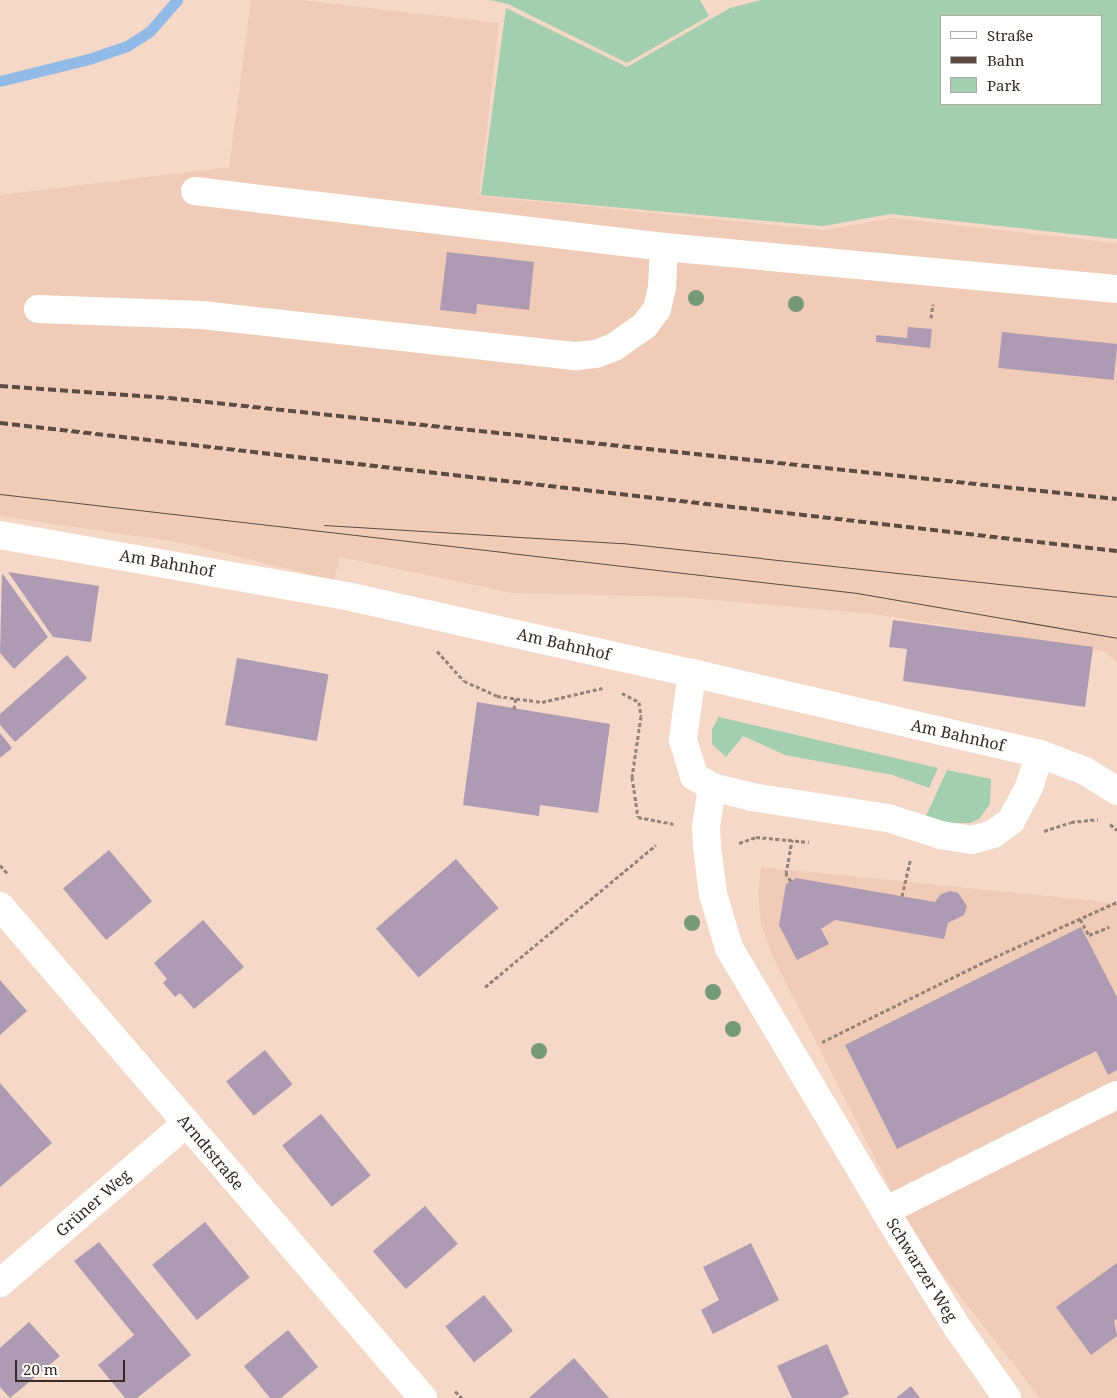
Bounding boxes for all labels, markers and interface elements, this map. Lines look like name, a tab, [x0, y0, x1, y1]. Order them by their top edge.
legend	[940, 15, 1102, 105]
text: Straße	[987, 25, 1033, 45]
text: Bahn	[987, 50, 1024, 70]
text: Park	[987, 75, 1020, 95]
street label: Am Bahnhof	[118, 545, 216, 581]
street label: Am Bahnhof	[515, 624, 613, 664]
street label: Am Bahnhof	[909, 715, 1007, 755]
street label: Arndtstraße	[174, 1110, 248, 1194]
street label: Grüner Weg	[52, 1165, 134, 1241]
street label: Schwarzer Weg	[882, 1215, 962, 1325]
scale bar	[18, 1350, 128, 1382]
text: 20 m	[23, 1359, 58, 1379]

